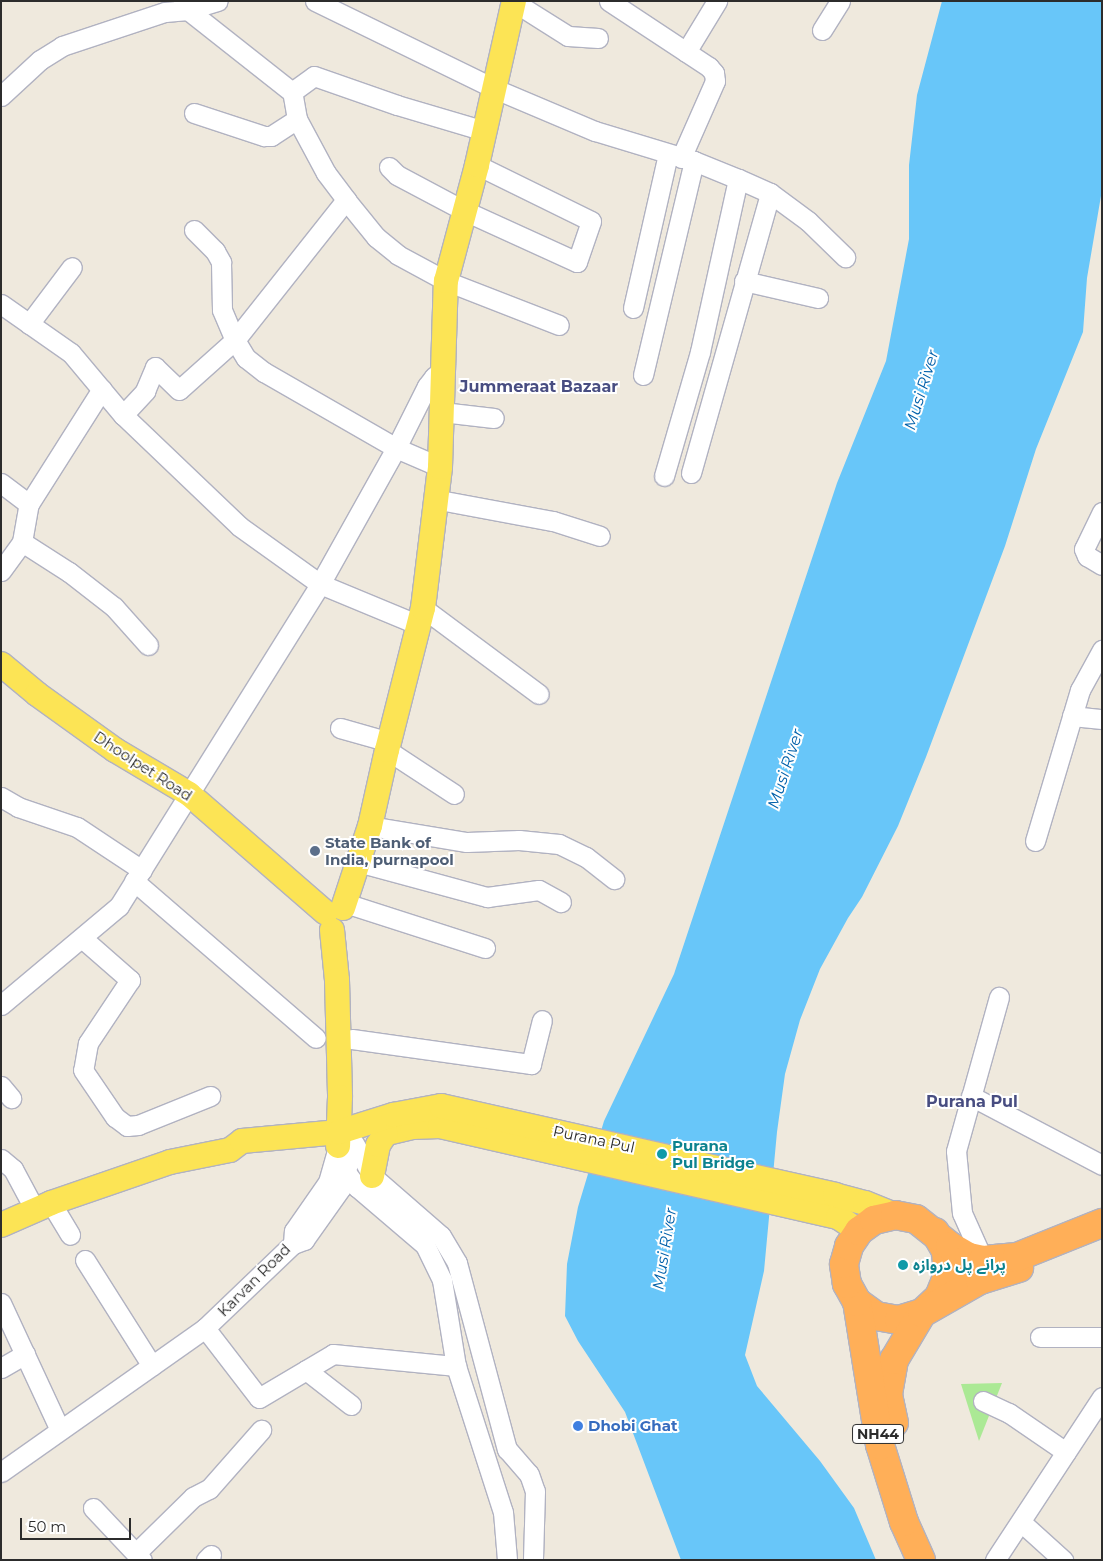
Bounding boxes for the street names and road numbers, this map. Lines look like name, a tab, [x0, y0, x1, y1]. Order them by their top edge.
street label: Dhoolpet Road	[90, 727, 196, 805]
street label: Purana Pul	[552, 1122, 636, 1156]
street label: Karvan Road	[214, 1240, 294, 1320]
road number: NH44	[852, 1422, 904, 1446]

